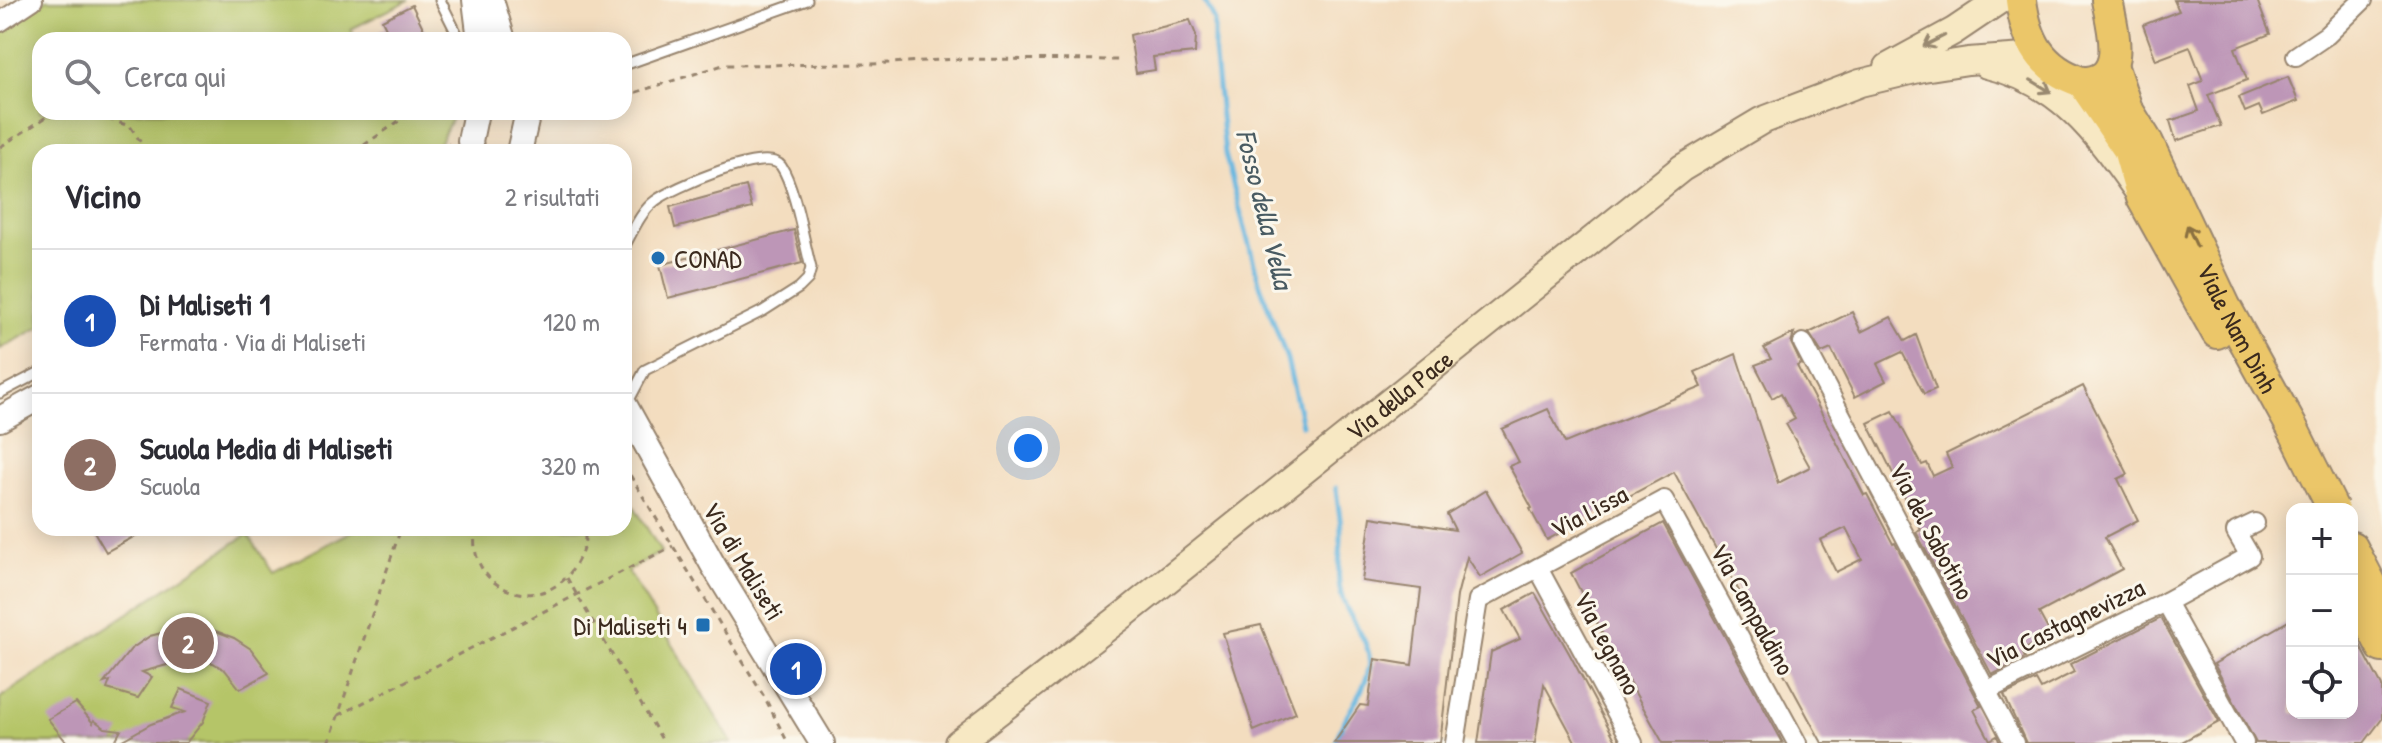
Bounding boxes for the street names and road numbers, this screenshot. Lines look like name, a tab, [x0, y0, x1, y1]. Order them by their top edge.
street label: Viale Nam Dinh	[2190, 257, 2287, 399]
street label: Via della Pace	[1338, 341, 1460, 448]
street label: Via del Sabotino	[1881, 456, 1983, 606]
street label: Via Lissa	[1544, 476, 1634, 546]
street label: Via di Maliseti	[695, 495, 793, 627]
street label: Via Campaldino	[1703, 537, 1803, 681]
street label: Via Castagnevizza	[1980, 569, 2150, 677]
street label: Via Legnano	[1566, 585, 1650, 701]

